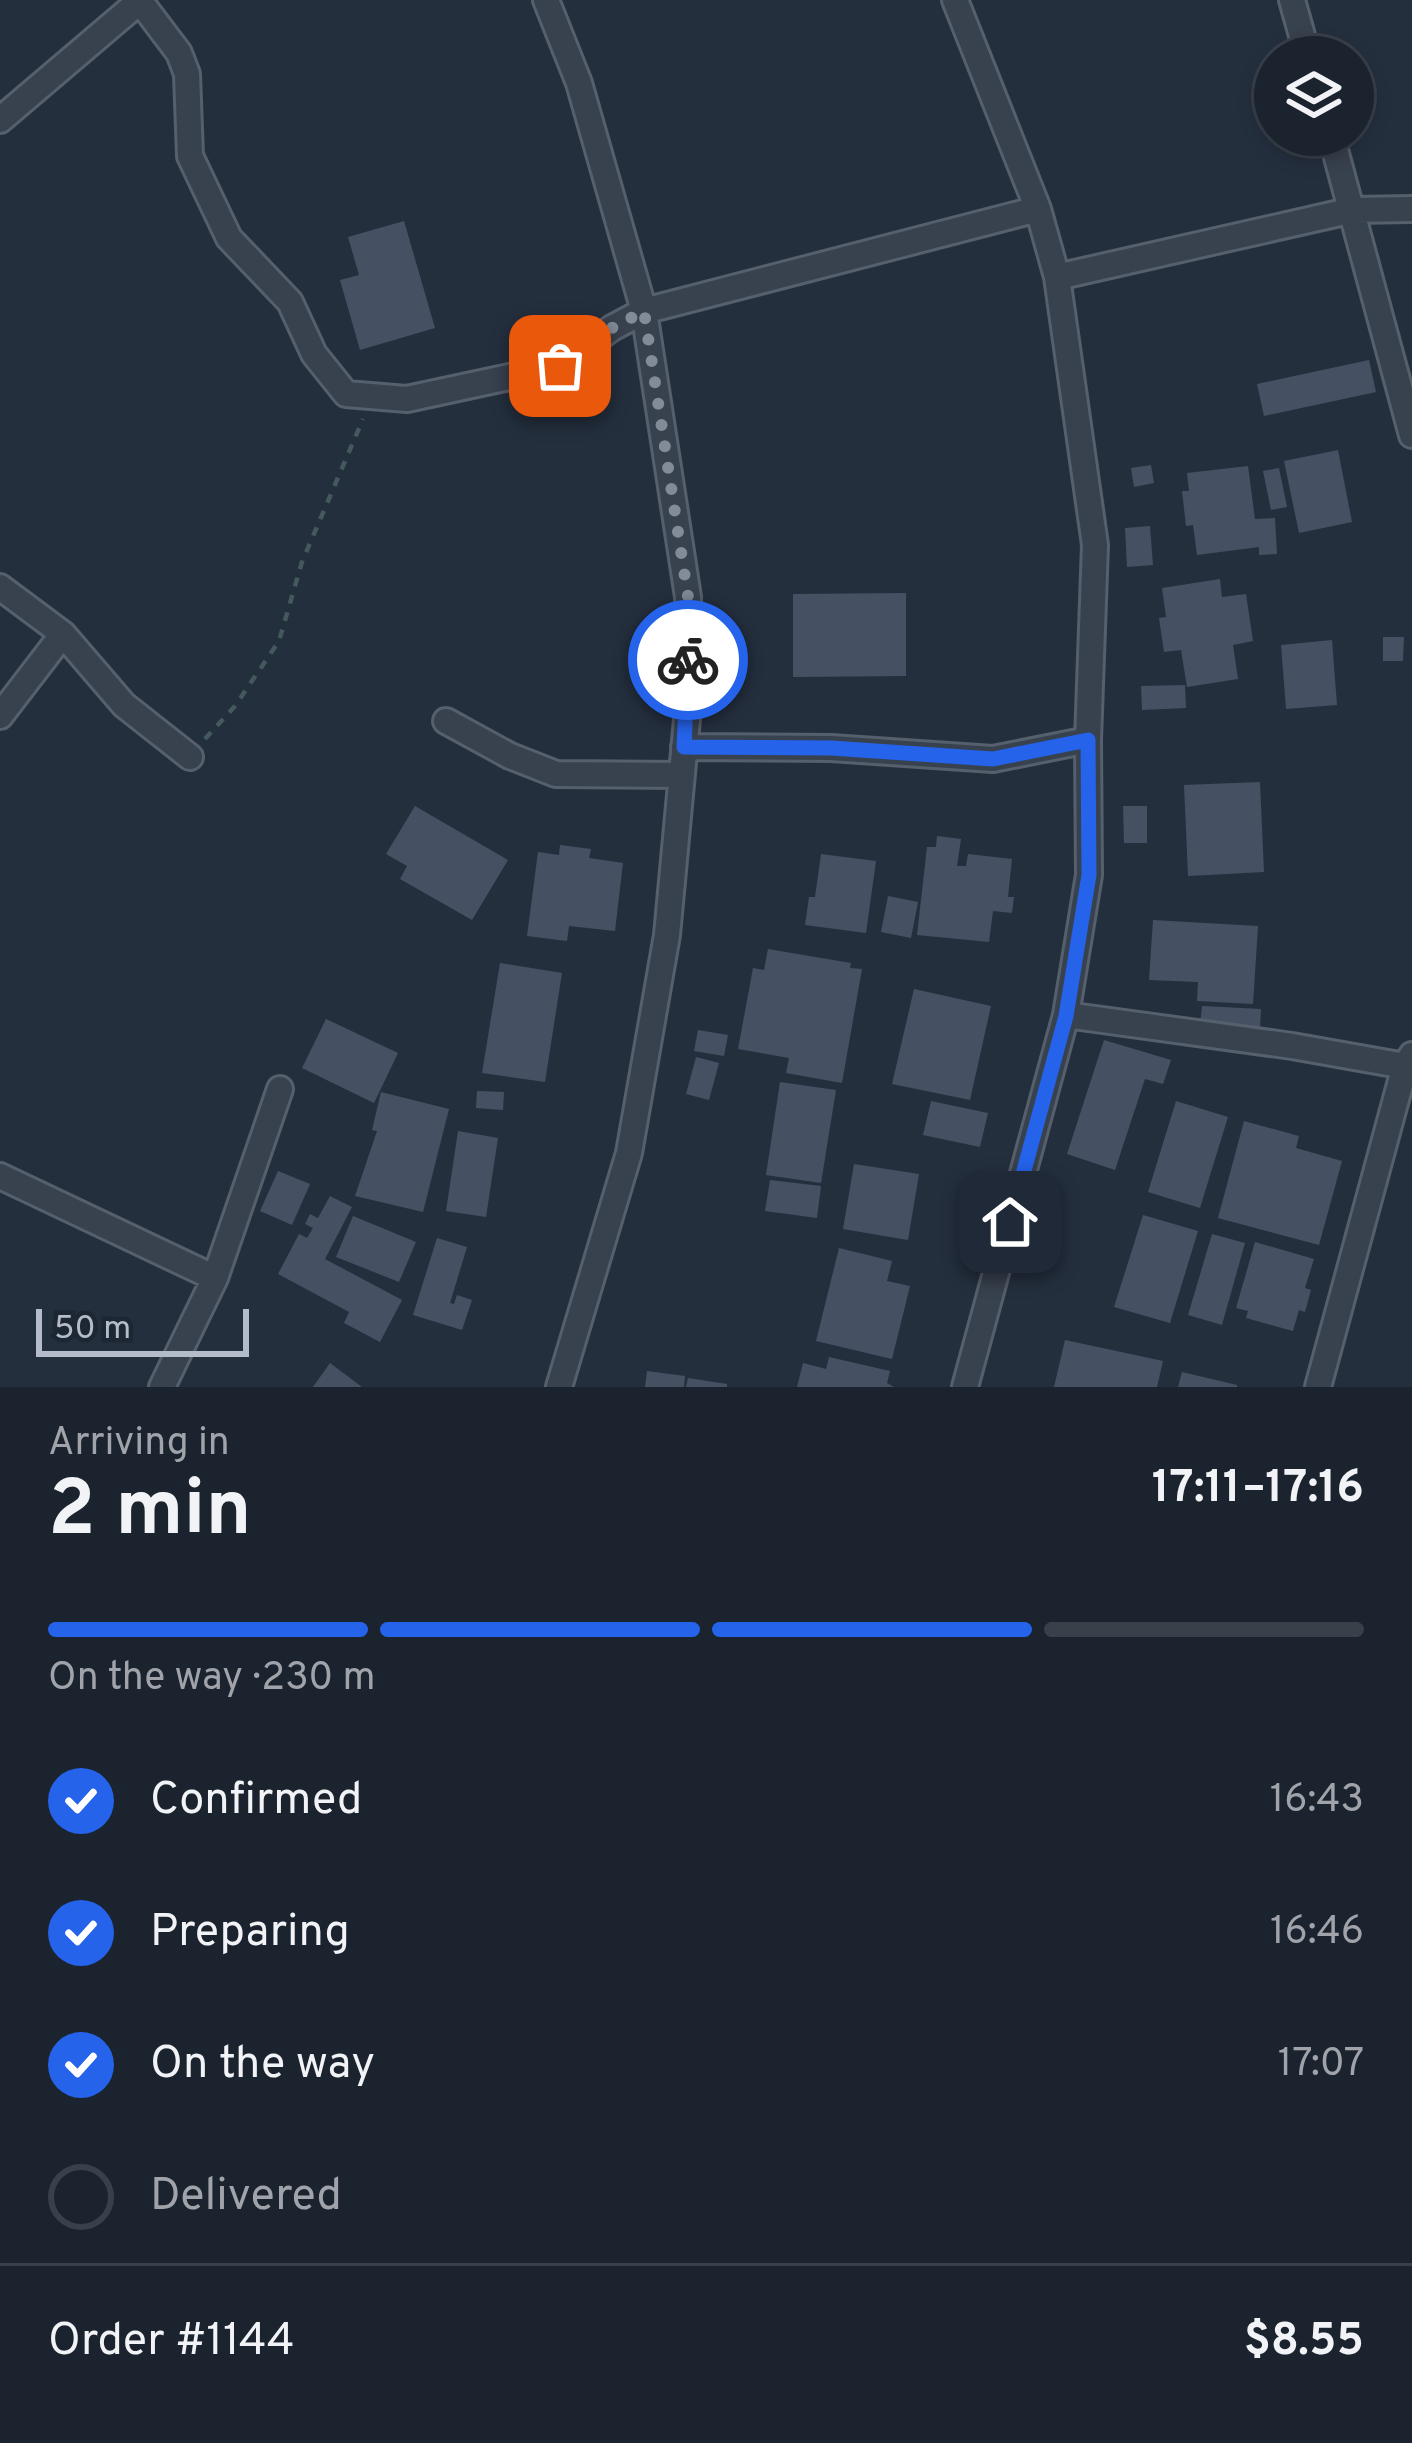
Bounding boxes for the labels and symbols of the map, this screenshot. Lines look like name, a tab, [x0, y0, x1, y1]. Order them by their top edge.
pin	[509, 315, 611, 417]
courier	[628, 600, 748, 720]
pin	[959, 1171, 1061, 1273]
scale bar	[36, 1303, 249, 1356]

